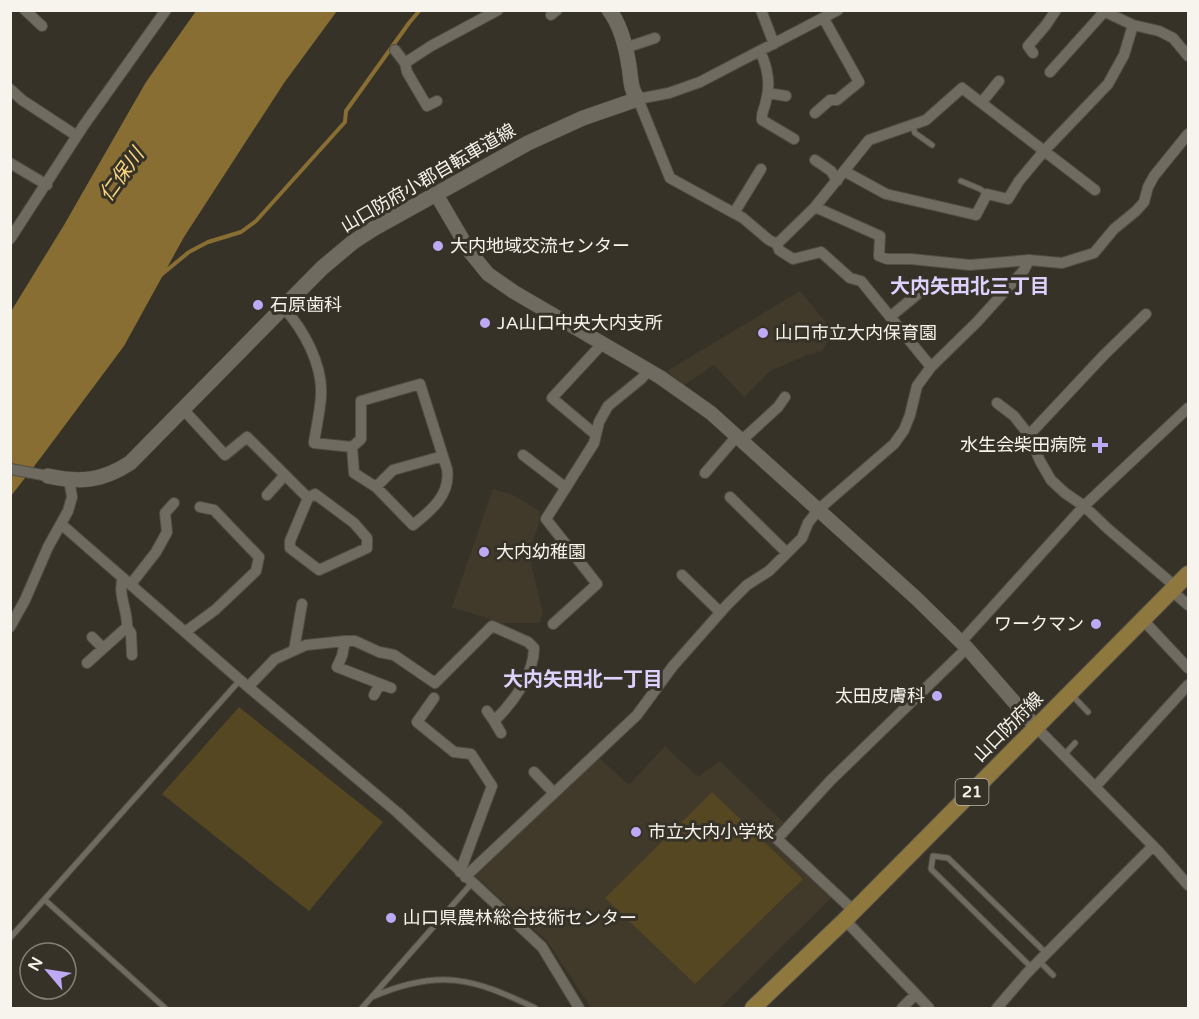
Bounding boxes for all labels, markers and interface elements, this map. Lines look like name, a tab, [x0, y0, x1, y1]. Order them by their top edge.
street label: 山口防府小郡自転車道線	[337, 119, 519, 237]
water label: 仁保川	[95, 142, 151, 206]
place label: 大内地域交流センター	[450, 235, 630, 257]
marker: 大内地域交流センター	[431, 239, 445, 253]
district label: 大内矢田北三丁目	[890, 275, 1050, 299]
place label: 石原歯科	[270, 294, 342, 316]
marker: 石原歯科	[251, 298, 265, 312]
place label: JA山口中央大内支所	[497, 312, 663, 334]
marker: JA山口中央大内支所	[478, 316, 492, 330]
place label: 山口市立大内保育園	[775, 322, 937, 344]
marker: 山口市立大内保育園	[756, 326, 770, 340]
place label: 水生会柴田病院	[960, 434, 1086, 456]
marker: 水生会柴田病院	[1091, 436, 1109, 454]
place label: 大内幼稚園	[496, 541, 586, 563]
marker: 大内幼稚園	[477, 545, 491, 559]
place label: ワークマン	[994, 613, 1084, 635]
marker: ワークマン	[1089, 617, 1103, 631]
district label: 大内矢田北一丁目	[503, 668, 663, 692]
place label: 太田皮膚科	[835, 685, 925, 707]
street label: 山口防府線	[968, 687, 1048, 767]
marker: 太田皮膚科	[930, 689, 944, 703]
road number: 21	[956, 779, 988, 805]
place label: 市立大内小学校	[648, 821, 774, 843]
marker: 市立大内小学校	[629, 825, 643, 839]
place label: 山口県農林総合技術センター	[403, 907, 637, 929]
marker: 山口県農林総合技術センター	[384, 911, 398, 925]
north arrow	[18, 941, 78, 1001]
text: N	[24, 954, 48, 975]

